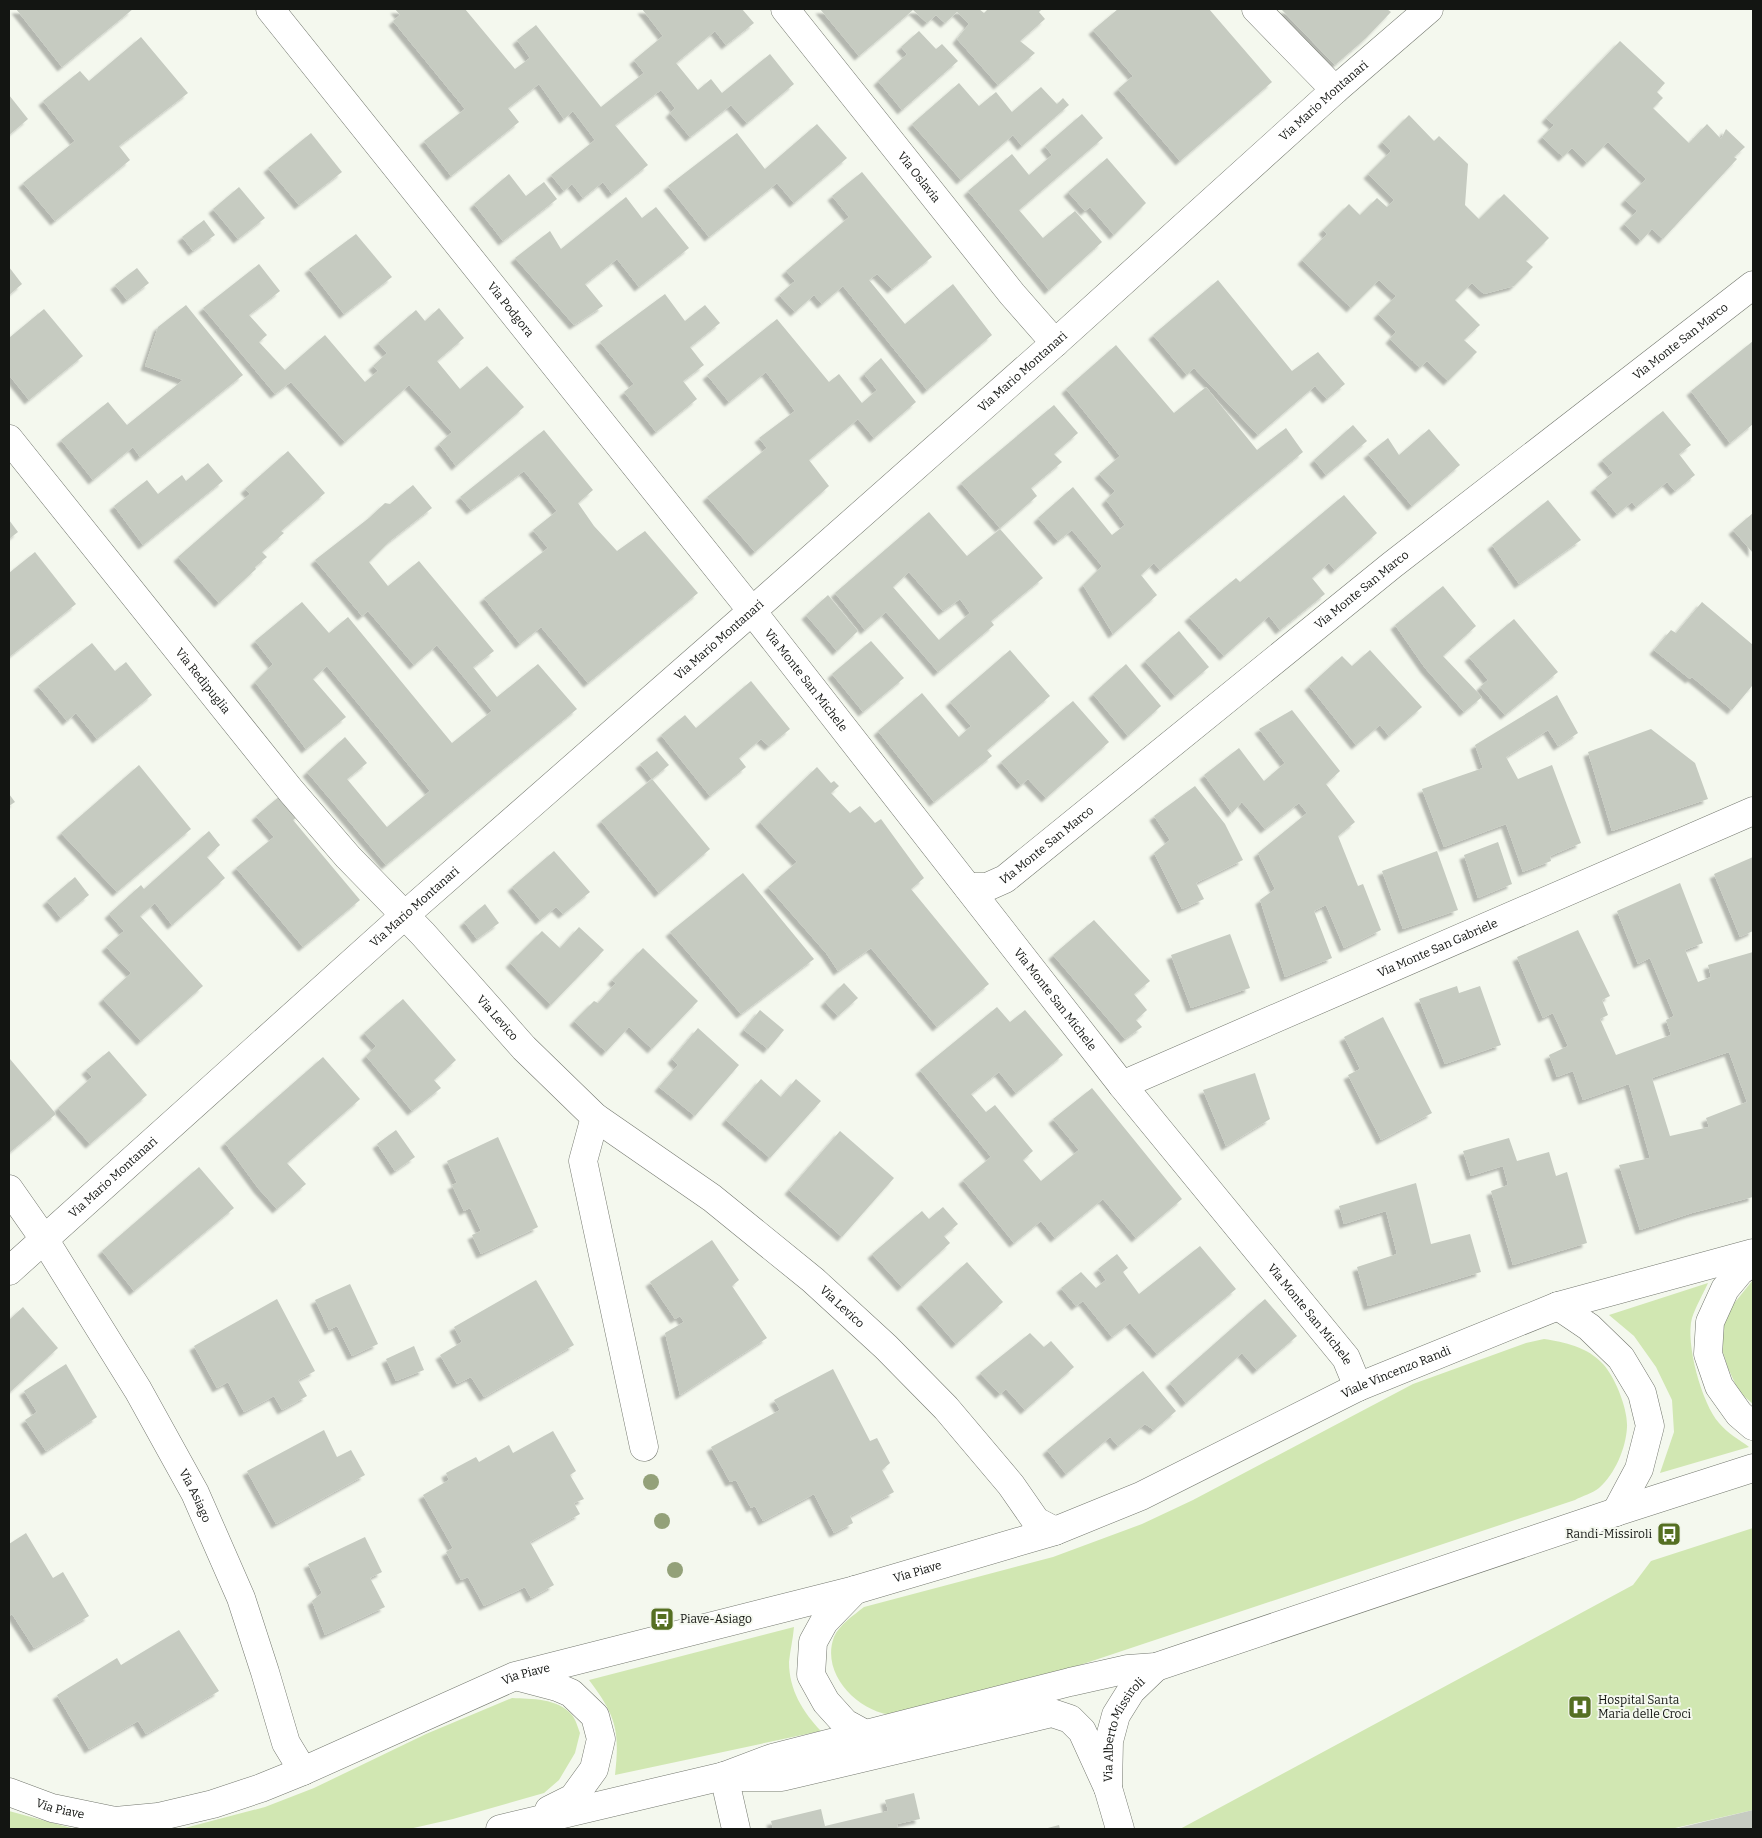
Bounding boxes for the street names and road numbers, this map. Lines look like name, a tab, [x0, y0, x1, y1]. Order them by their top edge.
street label: Via Mario Montanari	[1276, 57, 1371, 144]
street label: Via Oslavia	[895, 149, 944, 206]
street label: Via Podgora	[484, 279, 537, 340]
street label: Via Monte San Marco	[1630, 300, 1731, 383]
street label: Via Mario Montanari	[975, 328, 1070, 415]
street label: Via Monte San Marco	[1312, 548, 1412, 632]
street label: Via Mario Montanari	[672, 597, 767, 683]
street label: Via Monte San Michele	[762, 626, 850, 734]
street label: Via Redipuglia	[172, 645, 233, 717]
street label: Via Monte San Marco	[997, 803, 1096, 887]
street label: Via Mario Montanari	[367, 864, 462, 950]
street label: Via Monte San Gabriele	[1375, 916, 1500, 980]
street label: Via Monte San Michele	[1011, 945, 1100, 1054]
street label: Via Levico	[474, 993, 521, 1044]
street label: Via Mario Montanari	[66, 1134, 161, 1221]
street label: Via Monte San Michele	[1265, 1261, 1355, 1367]
street label: Via Levico	[817, 1283, 867, 1331]
street label: Viale Vincenzo Randi	[1339, 1343, 1453, 1401]
street label: Via Asiago	[176, 1466, 214, 1525]
street label: Via Piave	[892, 1558, 943, 1585]
street label: Via Piave	[499, 1660, 551, 1688]
street label: Via Alberto Missiroli	[1101, 1674, 1148, 1782]
street label: Via Piave	[34, 1796, 86, 1822]

